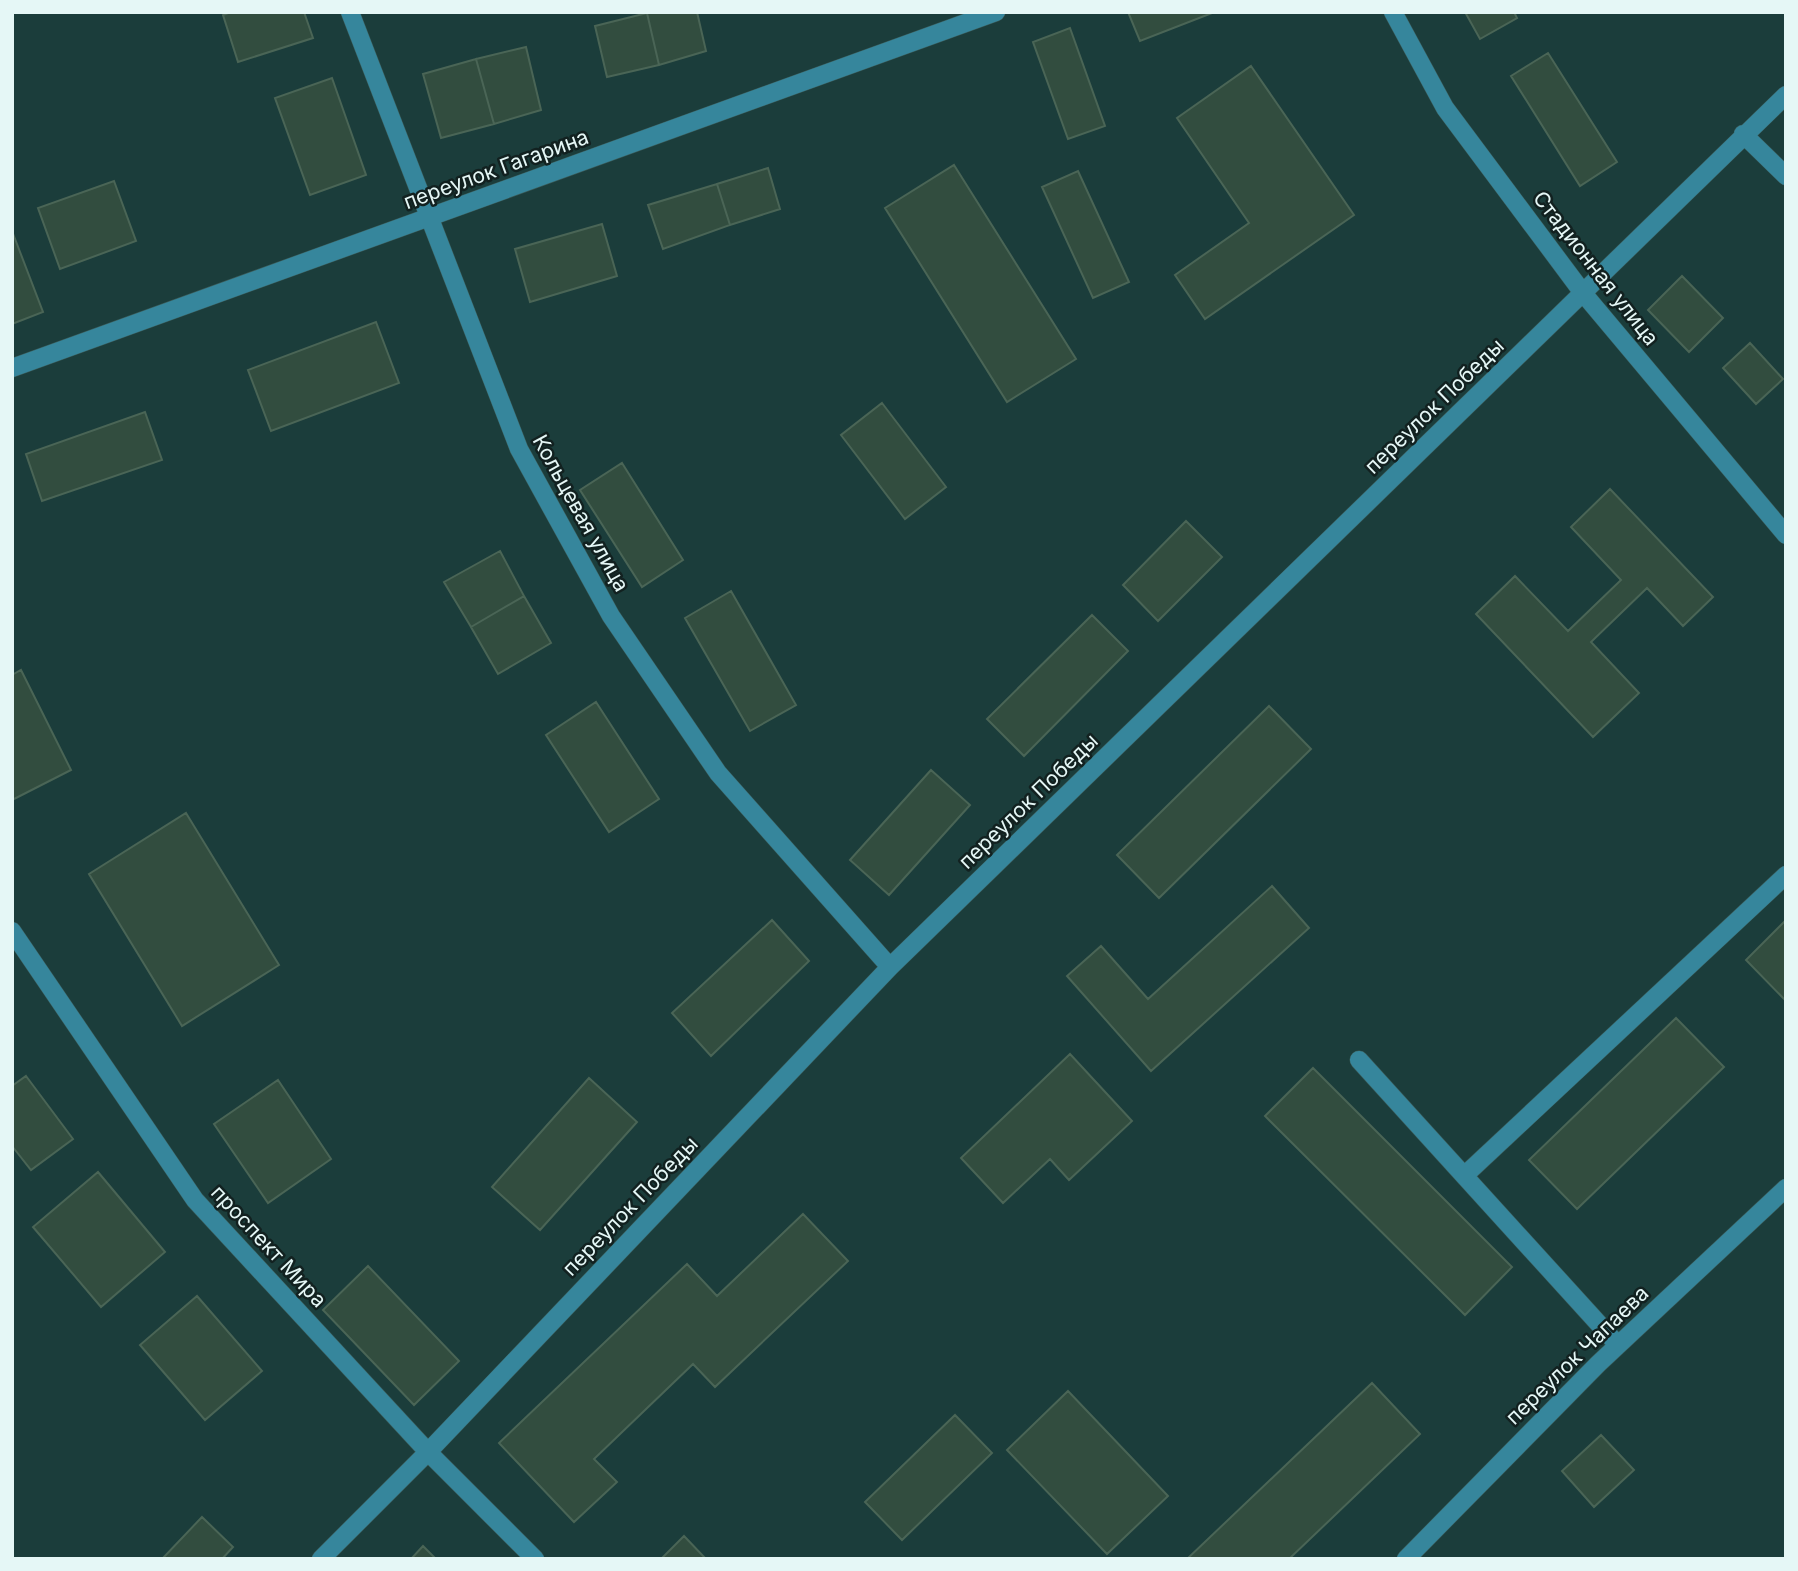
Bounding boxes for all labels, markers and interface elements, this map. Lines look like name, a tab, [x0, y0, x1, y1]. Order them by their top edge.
street label: переулок Гагарина	[400, 124, 592, 214]
street label: Стадионная улица	[1528, 186, 1664, 350]
street label: переулок Победы	[1359, 333, 1509, 479]
street label: Кольцевая улица	[528, 430, 634, 596]
street label: переулок Победы	[953, 728, 1103, 874]
street label: переулок Победы	[557, 1131, 703, 1281]
street label: проспект Мира	[206, 1180, 332, 1312]
street label: переулок Чапаева	[1500, 1280, 1654, 1430]

